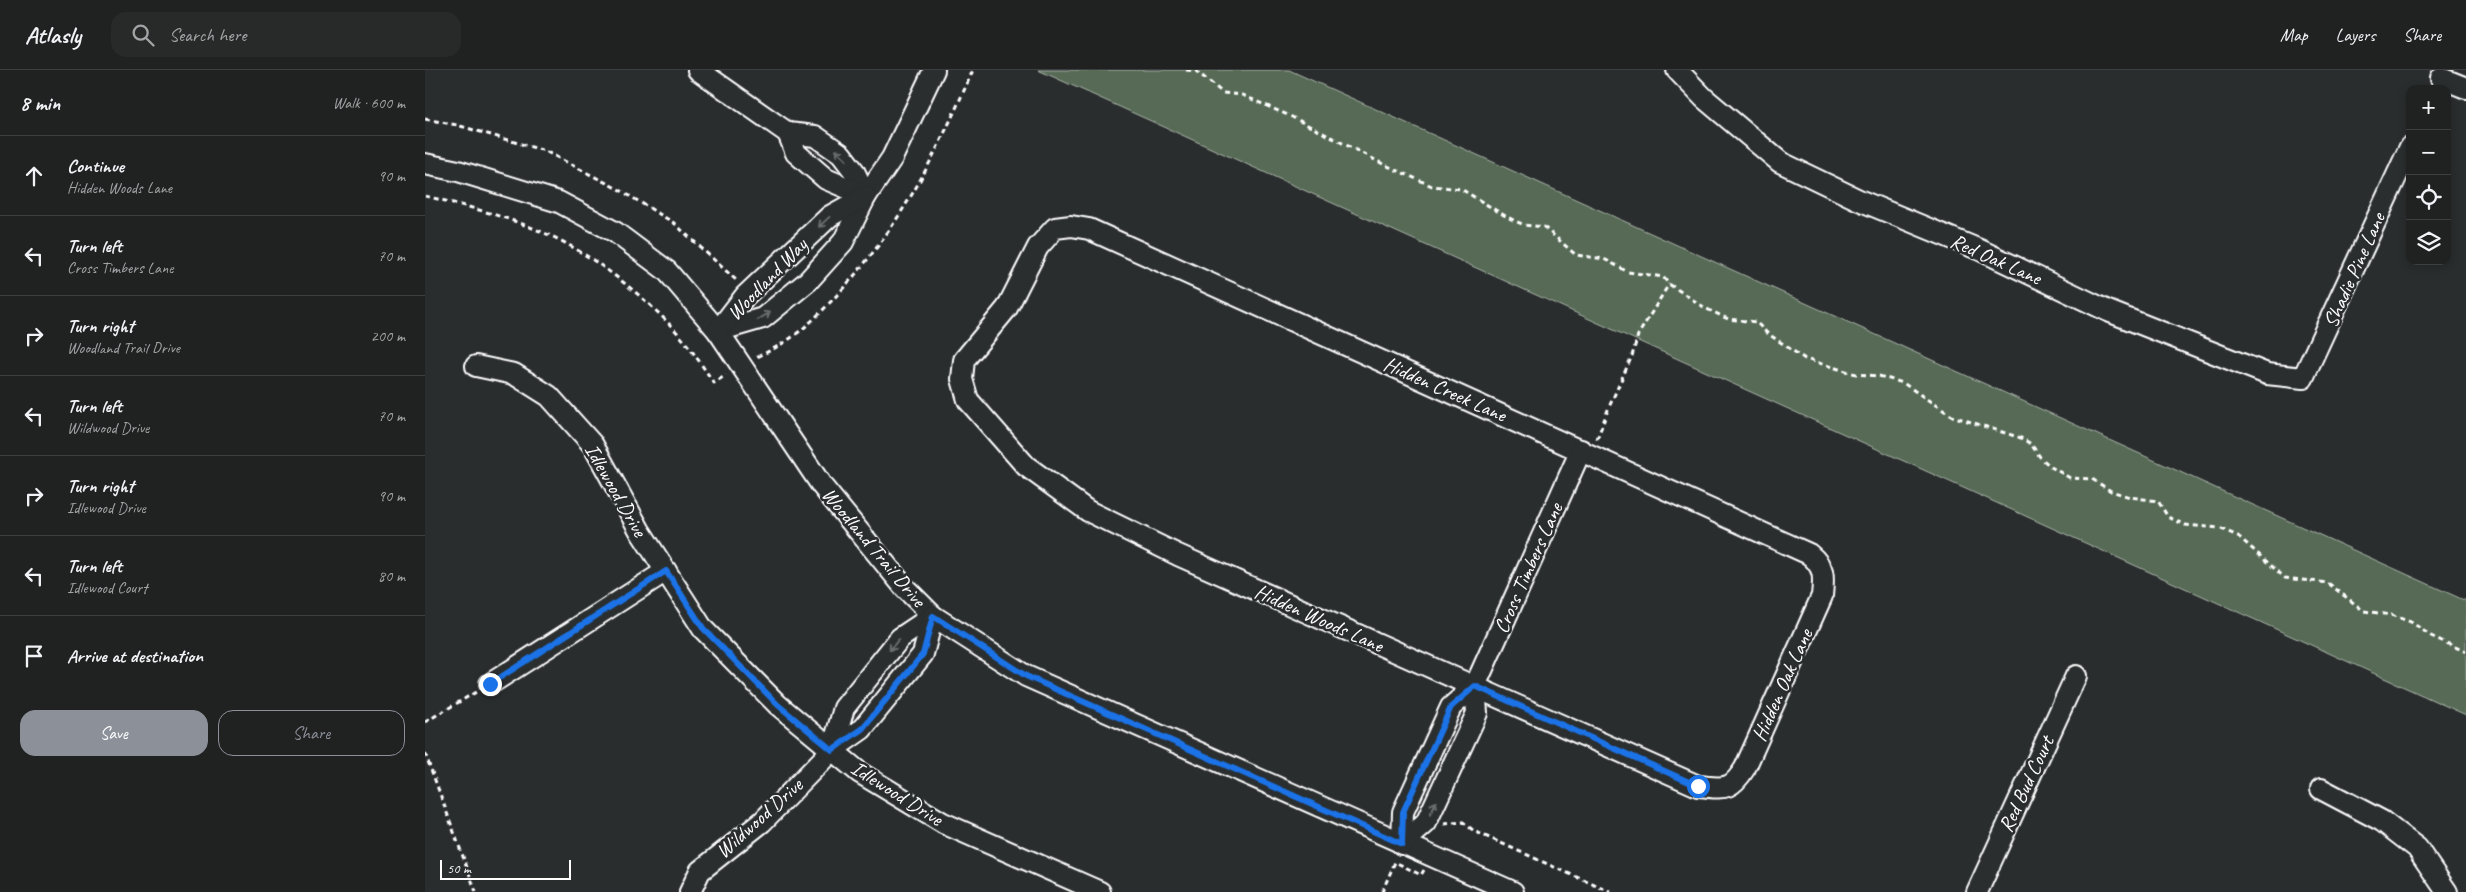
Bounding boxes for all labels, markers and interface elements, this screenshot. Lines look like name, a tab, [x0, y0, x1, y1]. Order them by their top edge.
search box	[111, 12, 461, 57]
text: Atlasly	[25, 20, 81, 50]
icon: search	[129, 21, 157, 49]
text: Search here	[169, 23, 246, 47]
text: Map	[2280, 24, 2308, 46]
text: Layers	[2336, 24, 2375, 46]
text: Share	[2403, 24, 2441, 46]
map controls	[2406, 85, 2451, 265]
button: +	[2406, 85, 2451, 130]
text: 8 min	[20, 90, 60, 116]
text: Walk · 600 m	[333, 93, 405, 113]
button: −	[2406, 130, 2451, 175]
one-way arrow	[834, 149, 847, 161]
text: Continue	[67, 154, 124, 178]
icon: ahead	[20, 162, 48, 190]
text: 90 m	[378, 166, 405, 186]
button: locate	[2406, 175, 2451, 220]
text: Hidden Woods Lane	[67, 178, 172, 198]
street label: Shadie Pine Lane	[2317, 207, 2392, 331]
one-way arrow	[818, 216, 830, 228]
button: layers	[2406, 220, 2451, 265]
street label: Red Oak Lane	[1947, 227, 2047, 291]
street label: Woodland Way	[721, 231, 814, 326]
text: Turn left	[67, 234, 122, 258]
icon: left	[20, 242, 48, 270]
text: 70 m	[378, 246, 405, 266]
text: Cross Timbers Lane	[67, 258, 173, 278]
one-way arrow	[756, 310, 770, 320]
text: Turn right	[67, 314, 134, 338]
icon: right	[20, 322, 48, 350]
text: 200 m	[371, 326, 405, 346]
text: Woodland Trail Drive	[67, 338, 180, 358]
street label: Hidden Creek Lane	[1380, 350, 1511, 428]
text: Turn left	[67, 394, 122, 418]
icon: left	[20, 402, 48, 430]
text: 70 m	[378, 406, 405, 426]
text: Wildwood Drive	[67, 418, 149, 438]
street label: Idlewood Drive	[579, 439, 654, 542]
text: Turn right	[67, 474, 134, 498]
icon: right	[20, 482, 48, 510]
street label: Woodland Trail Drive	[816, 482, 933, 614]
text: 90 m	[378, 486, 405, 506]
text: Idlewood Drive	[67, 498, 146, 518]
street label: Cross Timbers Lane	[1488, 498, 1569, 637]
text: Turn left	[67, 554, 122, 578]
icon: left	[20, 562, 48, 590]
text: 80 m	[378, 566, 405, 586]
text: Idlewood Court	[67, 578, 147, 598]
street label: Hidden Woods Lane	[1251, 578, 1388, 658]
street label: Hidden Oak Lane	[1746, 624, 1819, 745]
one-way arrow	[889, 638, 900, 651]
icon: arrive	[20, 642, 48, 670]
text: Arrive at destination	[67, 644, 203, 668]
route end	[479, 673, 502, 696]
button: Save	[20, 710, 208, 756]
button: Share	[218, 710, 405, 756]
street label: Red Bud Court	[1992, 730, 2060, 836]
street label: Idlewood Drive	[846, 755, 949, 832]
street label: Wildwood Drive	[710, 771, 809, 864]
route start	[1687, 775, 1710, 798]
one-way arrow	[1429, 801, 1439, 816]
scale bar	[440, 857, 571, 880]
text: 50 m	[447, 860, 471, 877]

